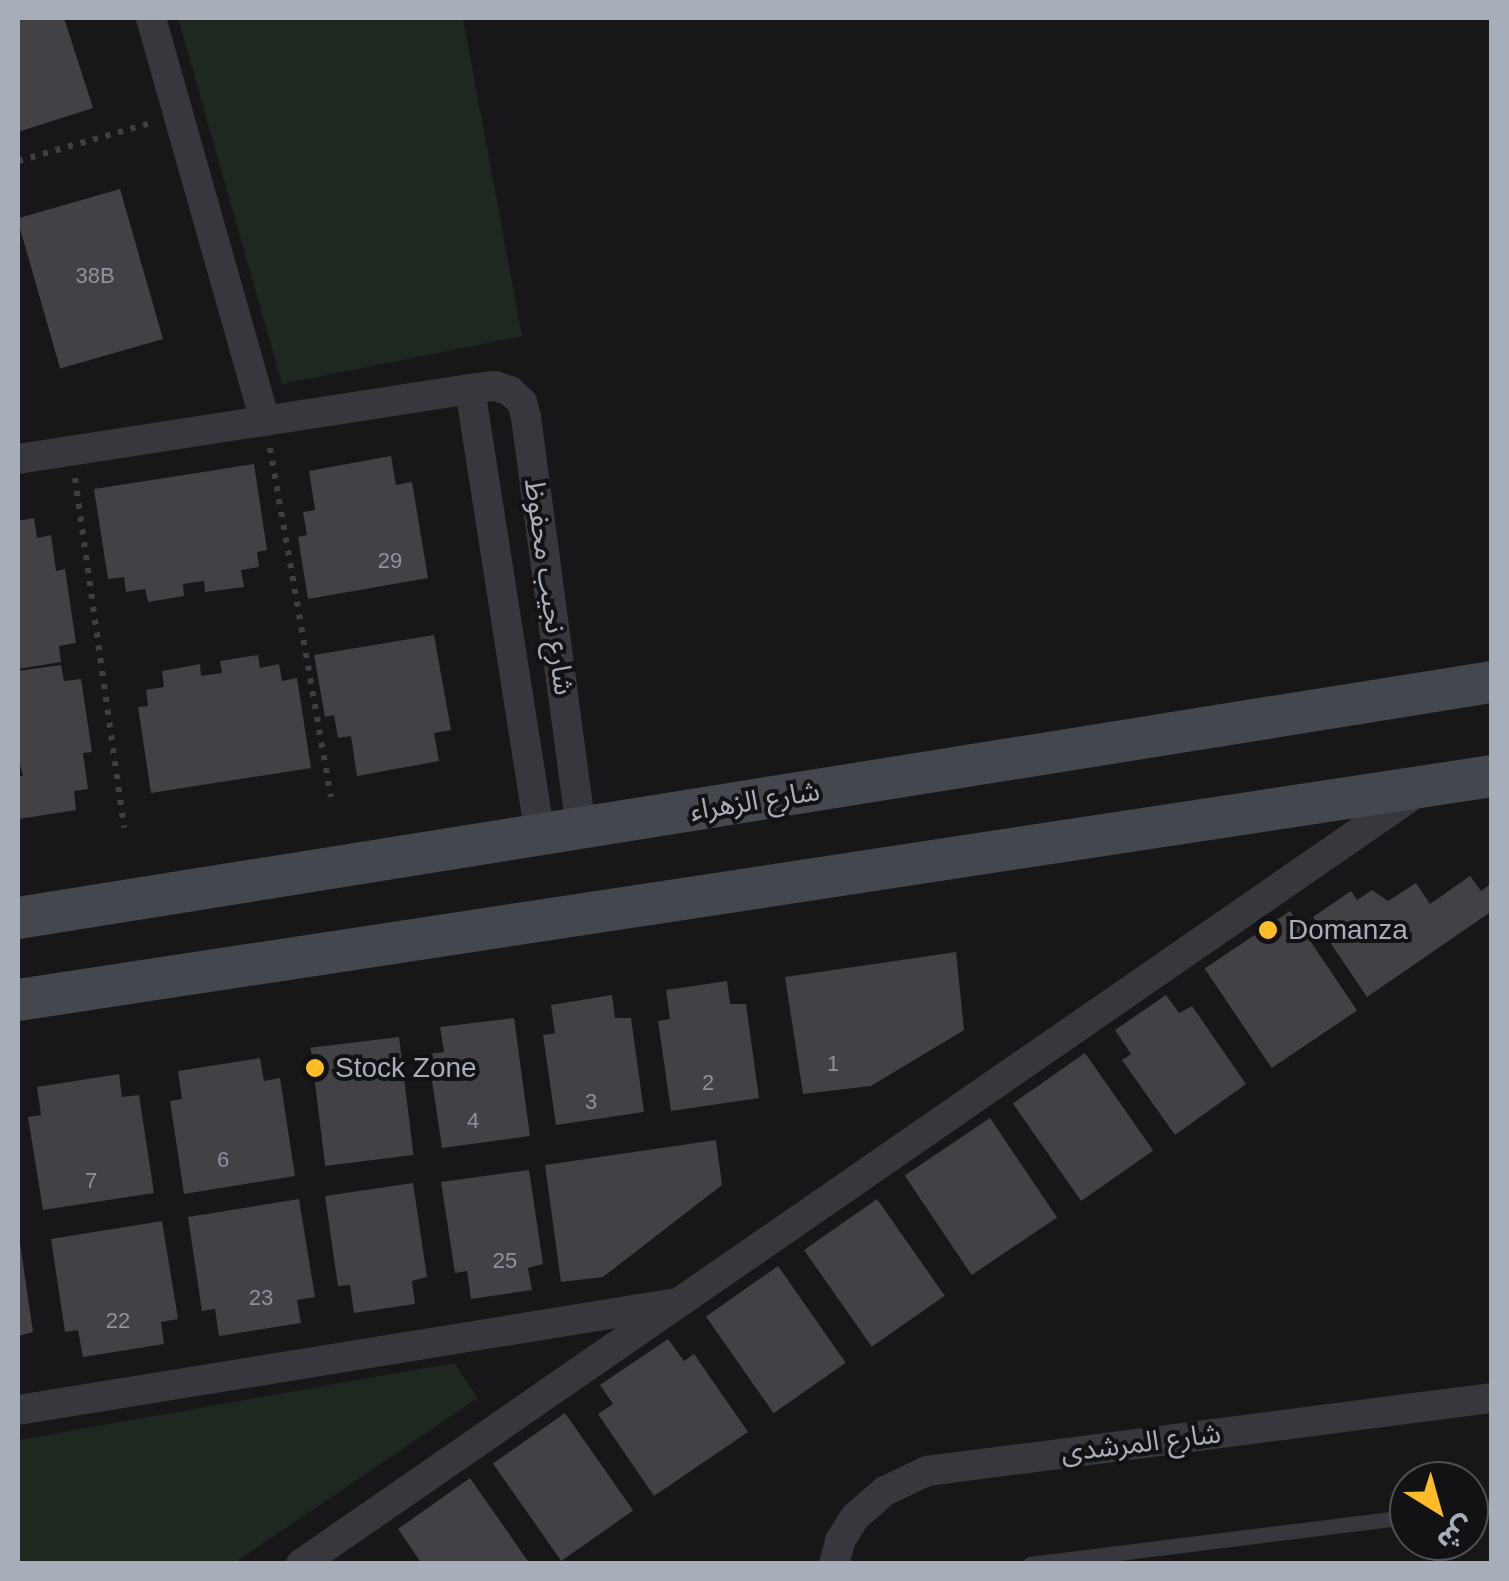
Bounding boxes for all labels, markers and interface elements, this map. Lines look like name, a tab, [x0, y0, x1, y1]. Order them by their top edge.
house number: 38B	[75, 263, 115, 289]
street label: شارع نجيب محفوظ	[517, 477, 581, 697]
house number: 29	[378, 548, 402, 574]
street label: شارع الزهراء	[688, 774, 822, 828]
place label: Domanza	[1288, 913, 1408, 947]
marker: Domanza	[1257, 919, 1279, 941]
place label: Stock Zone	[335, 1051, 477, 1085]
house number: 1	[827, 1051, 839, 1077]
marker: Stock Zone	[304, 1057, 326, 1079]
house number: 2	[702, 1070, 714, 1096]
house number: 3	[585, 1089, 597, 1115]
house number: 4	[467, 1108, 479, 1134]
house number: 6	[217, 1147, 229, 1173]
house number: 7	[85, 1168, 97, 1194]
house number: 25	[493, 1248, 517, 1274]
house number: 23	[249, 1285, 273, 1311]
house number: 22	[106, 1308, 130, 1334]
street label: شارع المرشدى	[1059, 1417, 1223, 1469]
north arrow	[1389, 1461, 1489, 1561]
text: ش	[1431, 1510, 1481, 1558]

